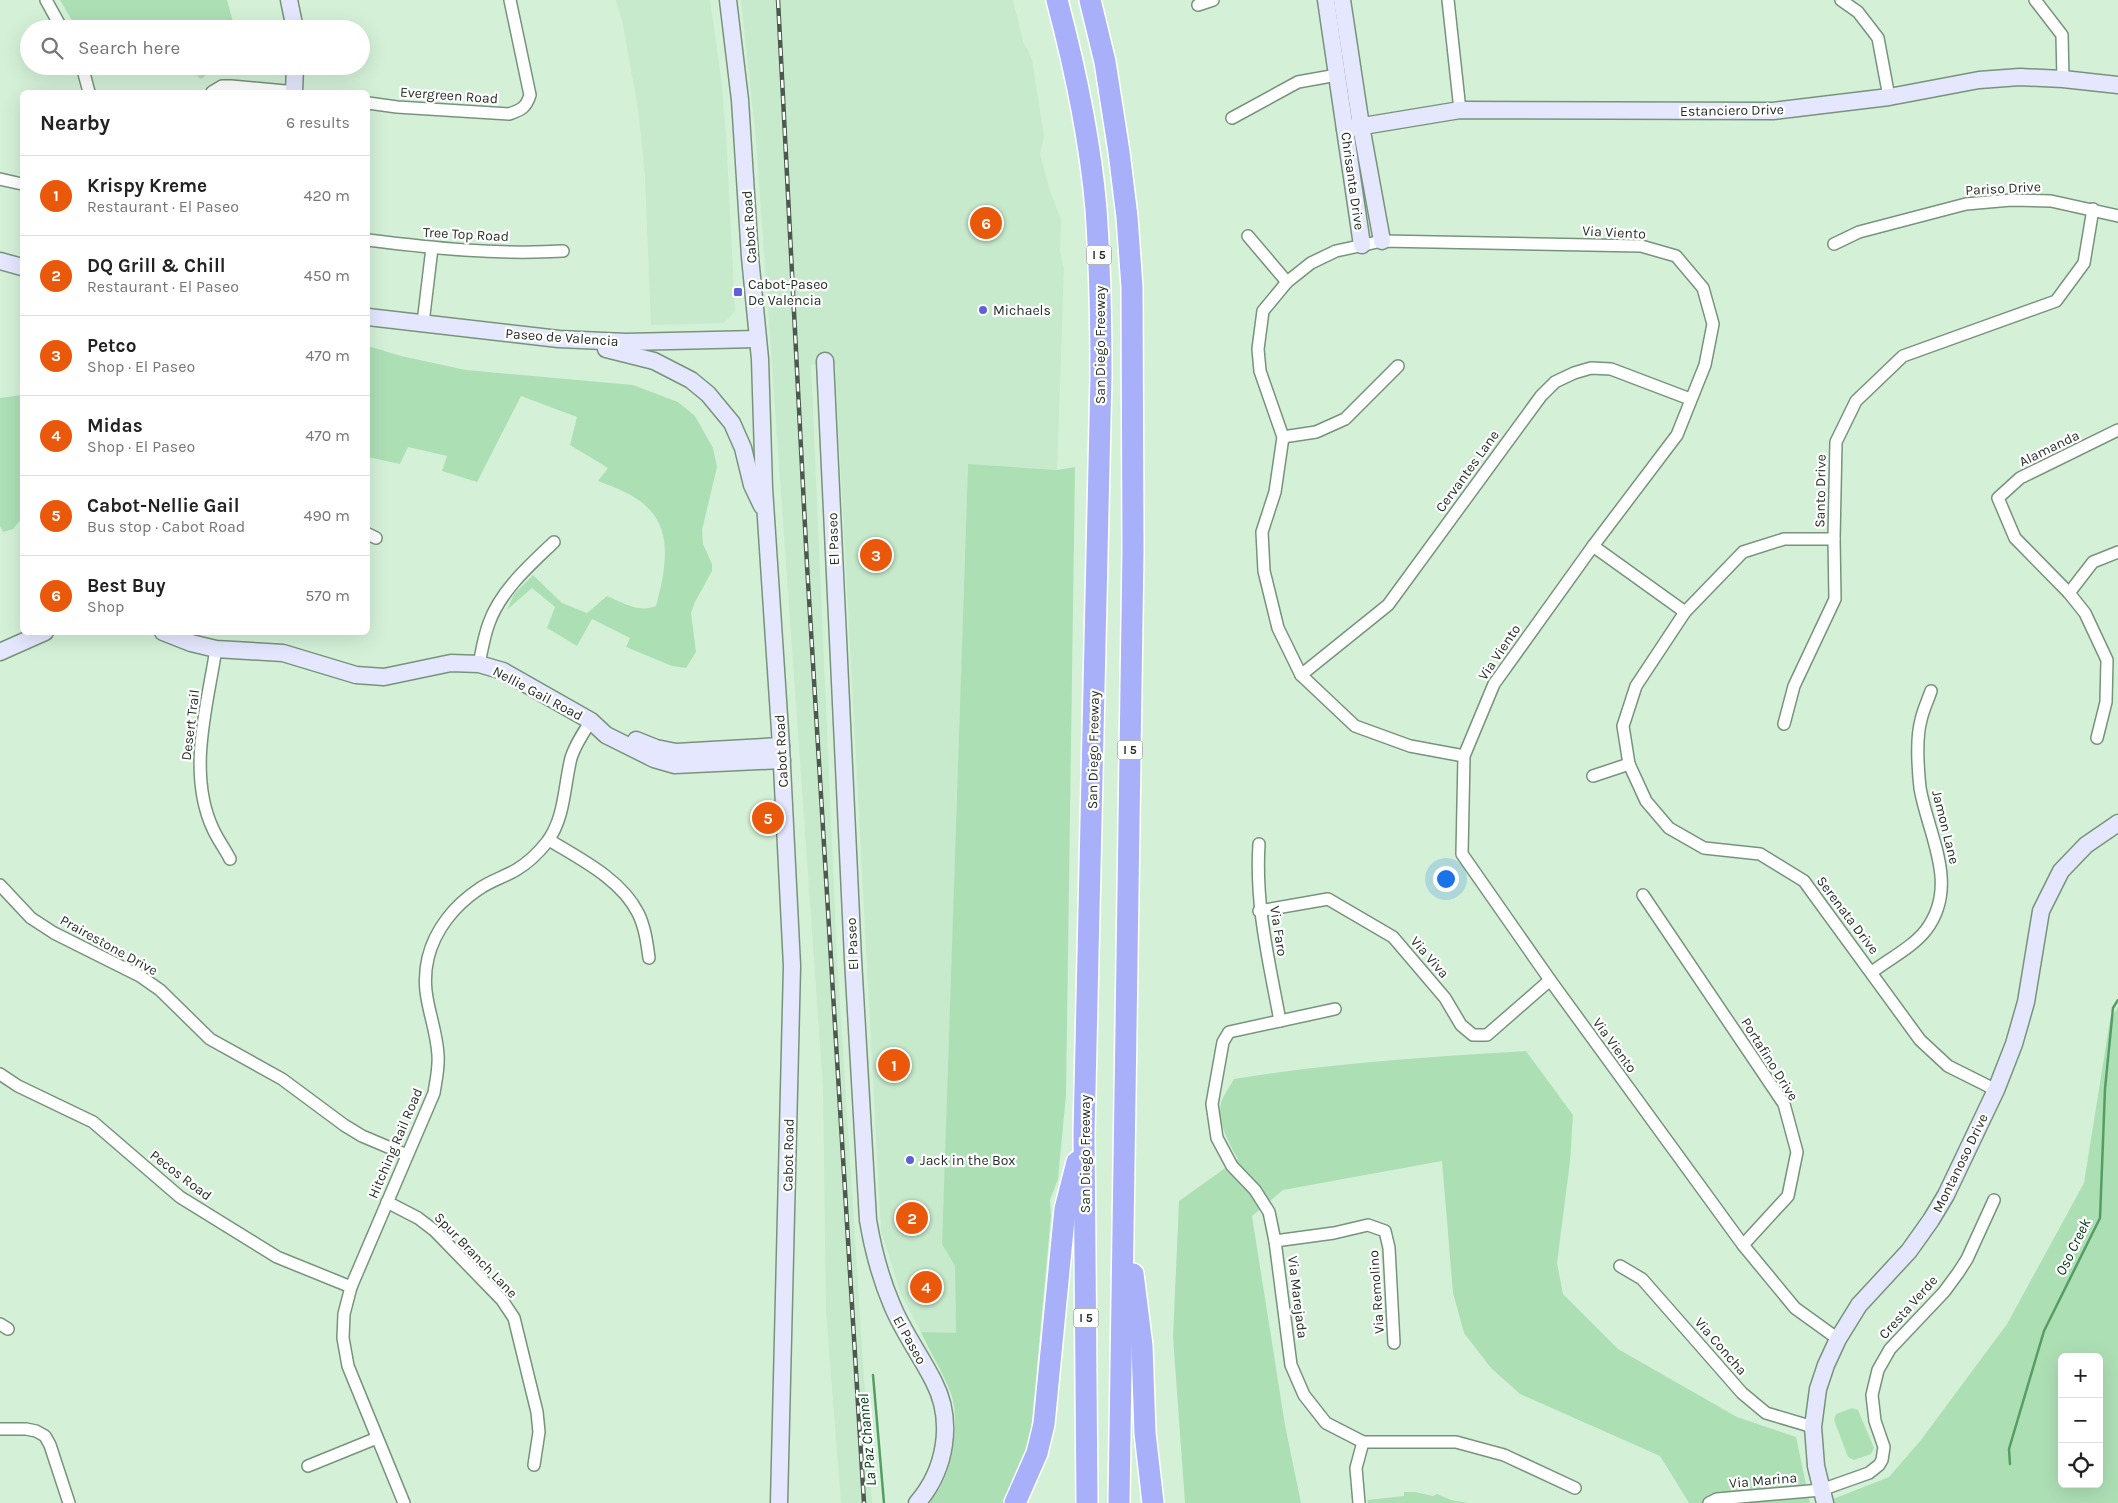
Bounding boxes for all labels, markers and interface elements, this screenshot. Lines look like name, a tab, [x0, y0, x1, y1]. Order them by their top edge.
search box	[20, 20, 370, 75]
icon: search	[38, 34, 66, 62]
text: Search here	[78, 37, 180, 59]
street label: Evergreen Road	[399, 84, 499, 107]
street label: Estanciero Drive	[1680, 101, 1784, 120]
text: Nearby	[40, 111, 110, 135]
text: 6 results	[286, 113, 350, 132]
street label: Chrisanta Drive	[1337, 131, 1368, 231]
text: Krispy Kreme	[87, 175, 207, 197]
street label: Pariso Drive	[1965, 178, 2041, 199]
text: 1	[53, 186, 59, 205]
text: 420 m	[304, 186, 350, 205]
street label: Cabot Road	[738, 190, 761, 264]
text: Restaurant · El Paseo	[87, 197, 239, 216]
pin: 6	[970, 204, 1002, 242]
street label: Via Viento	[1582, 222, 1646, 243]
street label: Tree Top Road	[423, 224, 509, 245]
road number: I 5	[1086, 246, 1112, 264]
text: DQ Grill & Chill	[87, 255, 226, 277]
text: 2	[51, 266, 61, 285]
text: 450 m	[304, 266, 350, 285]
place label: Cabot-Paseo De Valencia	[748, 276, 828, 309]
text: Restaurant · El Paseo	[87, 277, 239, 296]
street label: San Diego Freeway	[1092, 285, 1109, 404]
marker: Cabot-Paseo De Valencia	[732, 286, 744, 298]
place label: Michaels	[993, 302, 1051, 319]
marker: Michaels	[977, 304, 989, 316]
street label: Paseo de Valencia	[505, 325, 619, 350]
text: Petco	[87, 335, 136, 357]
text: 3	[51, 346, 61, 365]
text: 470 m	[305, 346, 350, 365]
text: Shop · El Paseo	[87, 357, 195, 376]
text: Midas	[87, 415, 143, 437]
text: 4	[51, 426, 61, 445]
text: 470 m	[305, 426, 350, 445]
street label: Cervantes Lane	[1432, 427, 1503, 516]
street label: Alamanda	[2016, 427, 2082, 470]
text: Shop · El Paseo	[87, 437, 195, 456]
street label: Santo Drive	[1811, 454, 1830, 528]
text: Cabot-Nellie Gail	[87, 495, 240, 517]
text: 5	[51, 506, 61, 525]
text: 490 m	[304, 506, 350, 525]
street label: El Paseo	[824, 512, 843, 566]
text: Bus stop · Cabot Road	[87, 517, 245, 536]
pin: 3	[860, 536, 892, 574]
text: Best Buy	[87, 575, 166, 597]
text: 6	[51, 586, 61, 605]
text: 570 m	[305, 586, 350, 605]
text: Shop	[87, 597, 124, 616]
street label: Via Viento	[1475, 621, 1524, 683]
street label: Nellie Gail Road	[490, 663, 586, 724]
street label: Desert Trail	[178, 689, 203, 762]
street label: San Diego Freeway	[1084, 690, 1103, 809]
street label: Cabot Road	[771, 714, 792, 788]
road number: I 5	[1118, 740, 1142, 760]
street label: Jamon Lane	[1928, 788, 1963, 866]
pin: 5	[752, 799, 784, 837]
your location	[1433, 866, 1459, 892]
street label: Serenata Drive	[1813, 873, 1882, 958]
street label: Via Faro	[1266, 905, 1291, 957]
street label: Prairestone Drive	[57, 912, 160, 979]
street label: El Paseo	[843, 917, 862, 971]
street label: Via Viva	[1407, 933, 1452, 982]
street label: Via Viento	[1589, 1015, 1640, 1076]
street label: Portafino Drive	[1737, 1015, 1802, 1104]
pin: 1	[878, 1046, 910, 1084]
street label: Hitching Rail Road	[365, 1085, 426, 1201]
street label: San Diego Freeway	[1077, 1094, 1094, 1213]
street label: Montanoso Drive	[1929, 1111, 1992, 1216]
street label: Cabot Road	[779, 1118, 798, 1192]
street label: Pecos Road	[147, 1147, 215, 1204]
place label: Jack in the Box	[920, 1152, 1015, 1169]
marker: Jack in the Box	[904, 1154, 916, 1166]
pin: 2	[896, 1199, 928, 1237]
street label: Spur Branch Lane	[431, 1209, 521, 1302]
water label: Oso Creek	[2051, 1215, 2095, 1279]
street label: Via Remolino	[1365, 1250, 1388, 1334]
street label: Via Marejada	[1284, 1255, 1311, 1339]
pin: 4	[910, 1268, 942, 1306]
street label: Cresta Verde	[1875, 1272, 1941, 1343]
road number: I 5	[1074, 1309, 1098, 1328]
street label: El Paseo	[889, 1313, 930, 1367]
street label: Via Concha	[1691, 1314, 1750, 1379]
map controls	[2058, 1353, 2103, 1488]
button: +	[2058, 1353, 2103, 1398]
water label: La Paz Channel	[854, 1393, 880, 1487]
button: −	[2058, 1398, 2103, 1443]
button: locate	[2058, 1443, 2103, 1488]
street label: Via Marina	[1728, 1469, 1798, 1492]

